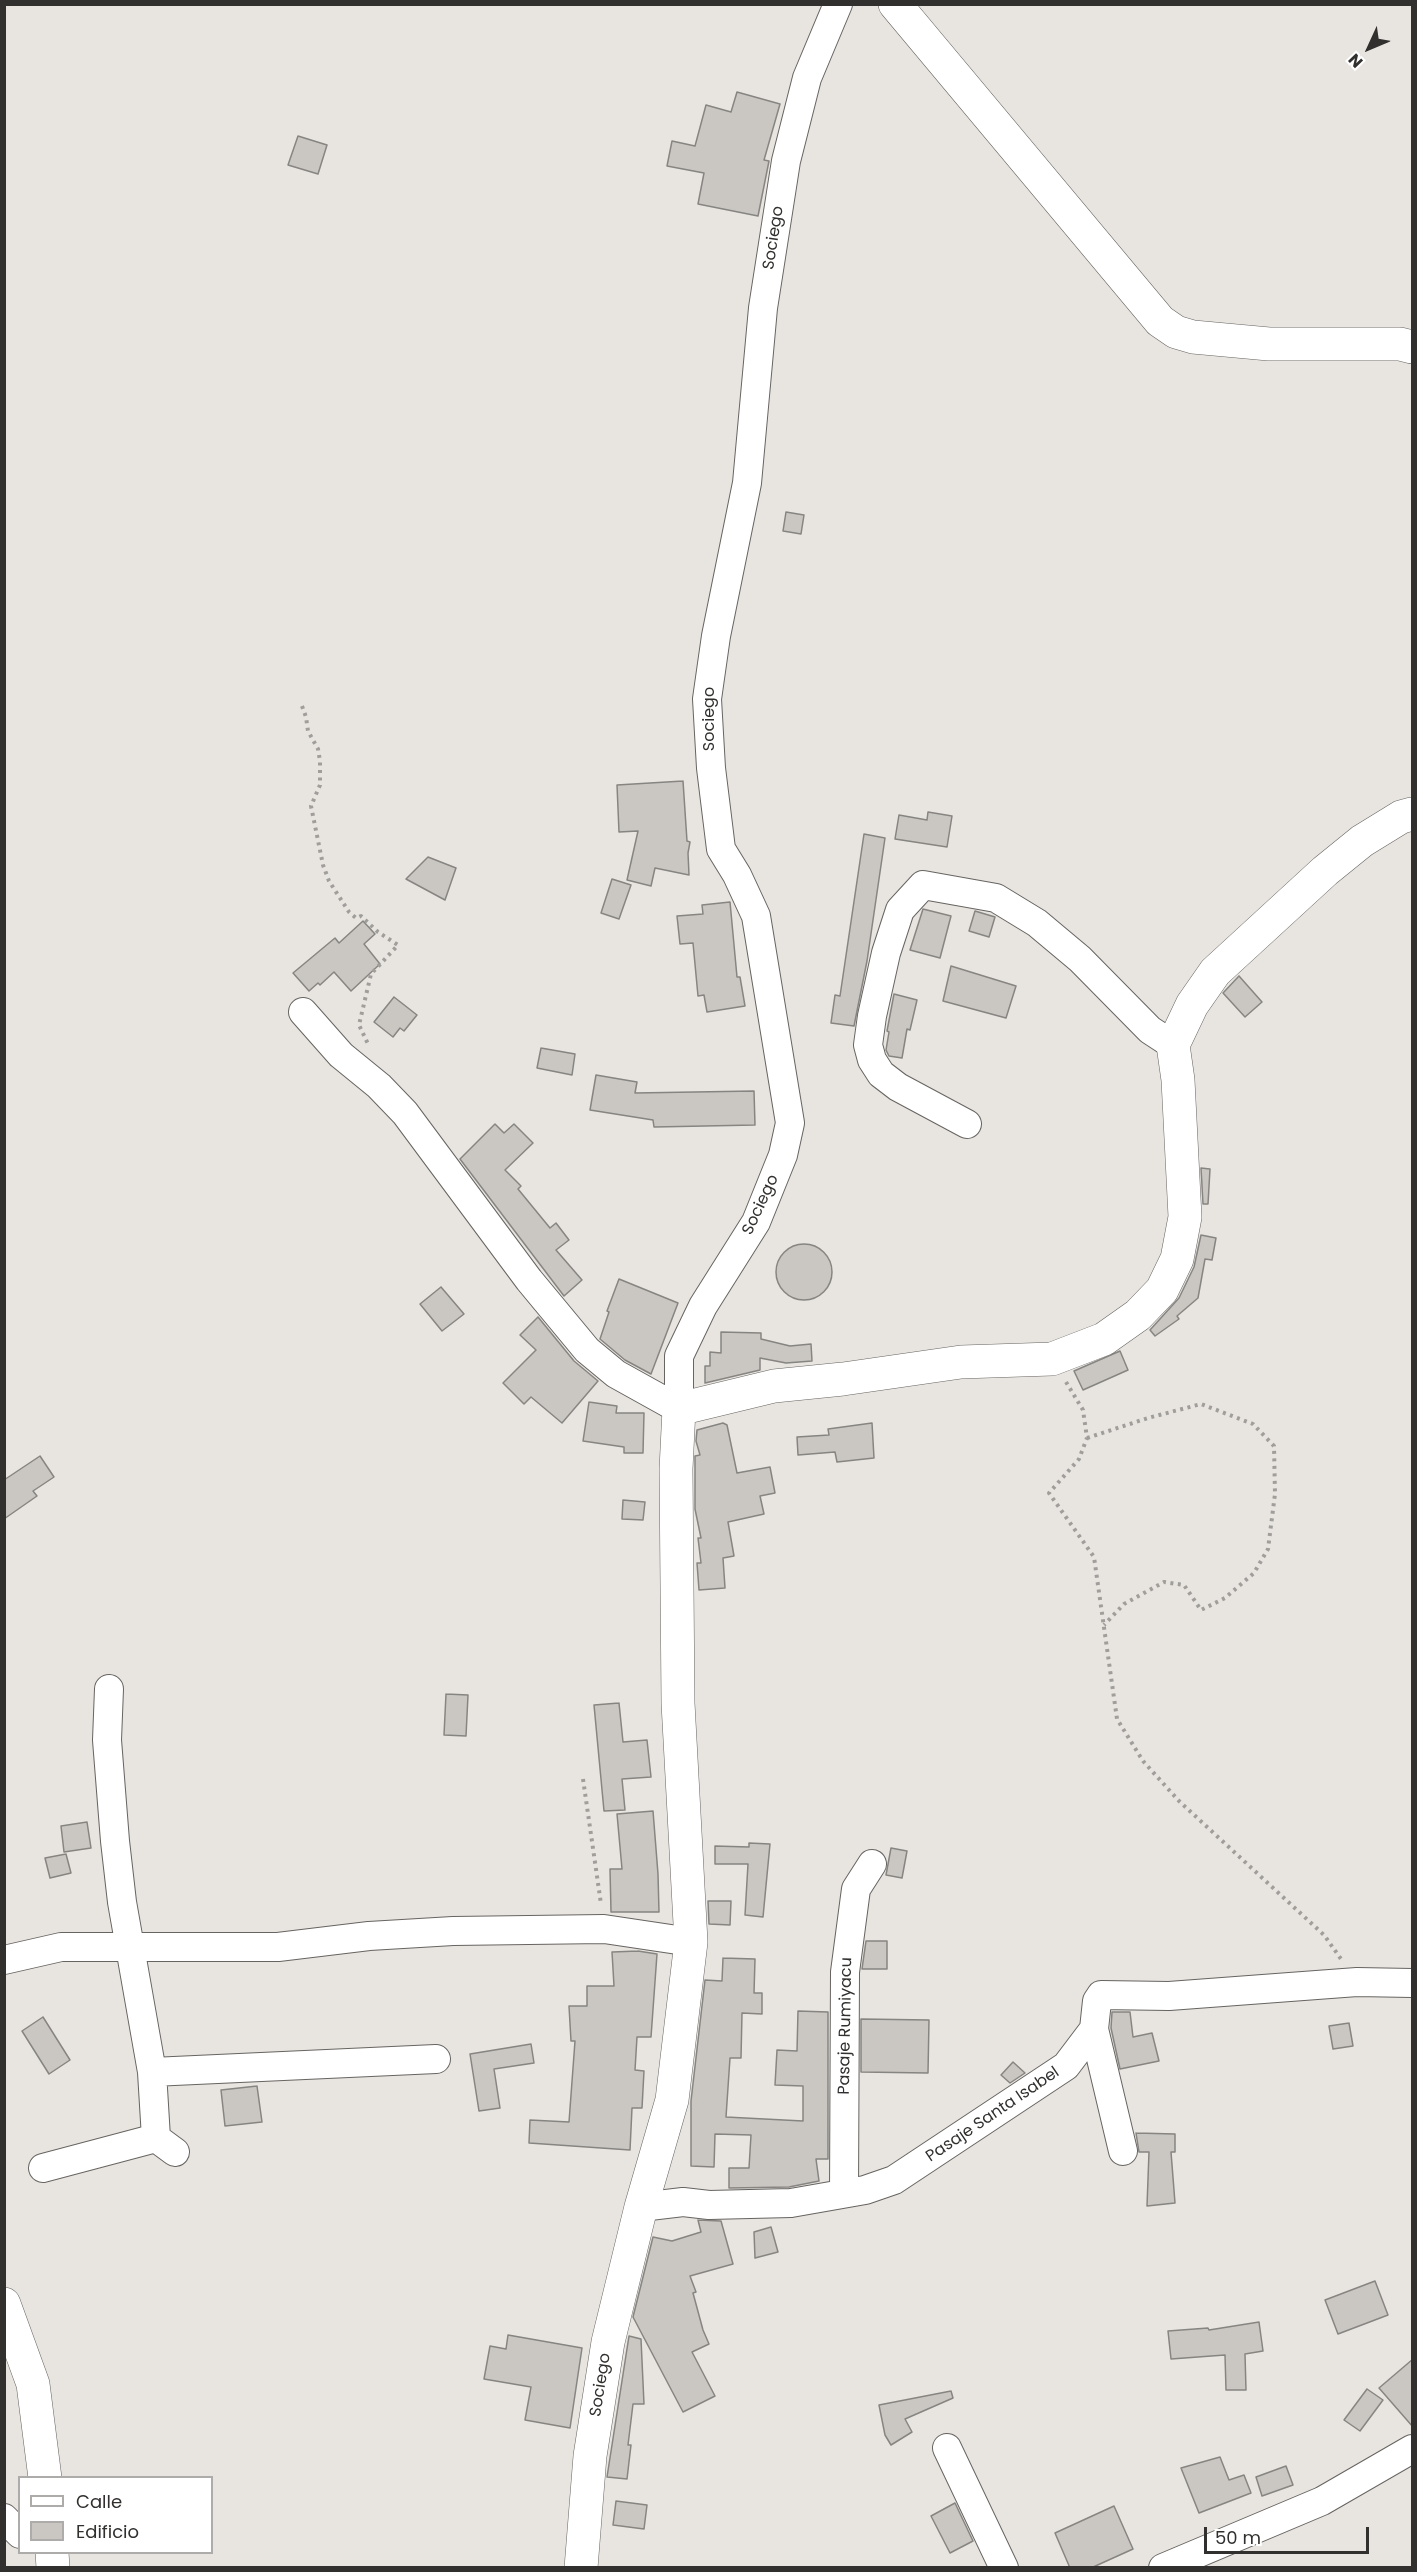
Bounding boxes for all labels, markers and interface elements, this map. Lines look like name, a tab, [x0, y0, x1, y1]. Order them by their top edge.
north arrow	[1339, 18, 1399, 78]
text: N	[1343, 49, 1368, 73]
street label: Sociego	[759, 205, 789, 271]
street label: Sociego	[700, 687, 720, 751]
street label: Sociego	[739, 1172, 783, 1238]
street label: Pasaje Rumiyacu	[835, 1957, 857, 2095]
street label: Pasaje Santa Isabel	[923, 2063, 1063, 2167]
street label: Sociego	[586, 2352, 616, 2418]
legend	[18, 2476, 213, 2554]
text: Calle	[76, 2489, 122, 2514]
scale bar	[1207, 2515, 1372, 2553]
text: Edificio	[76, 2519, 139, 2544]
text: 50 m	[1215, 2525, 1261, 2550]

